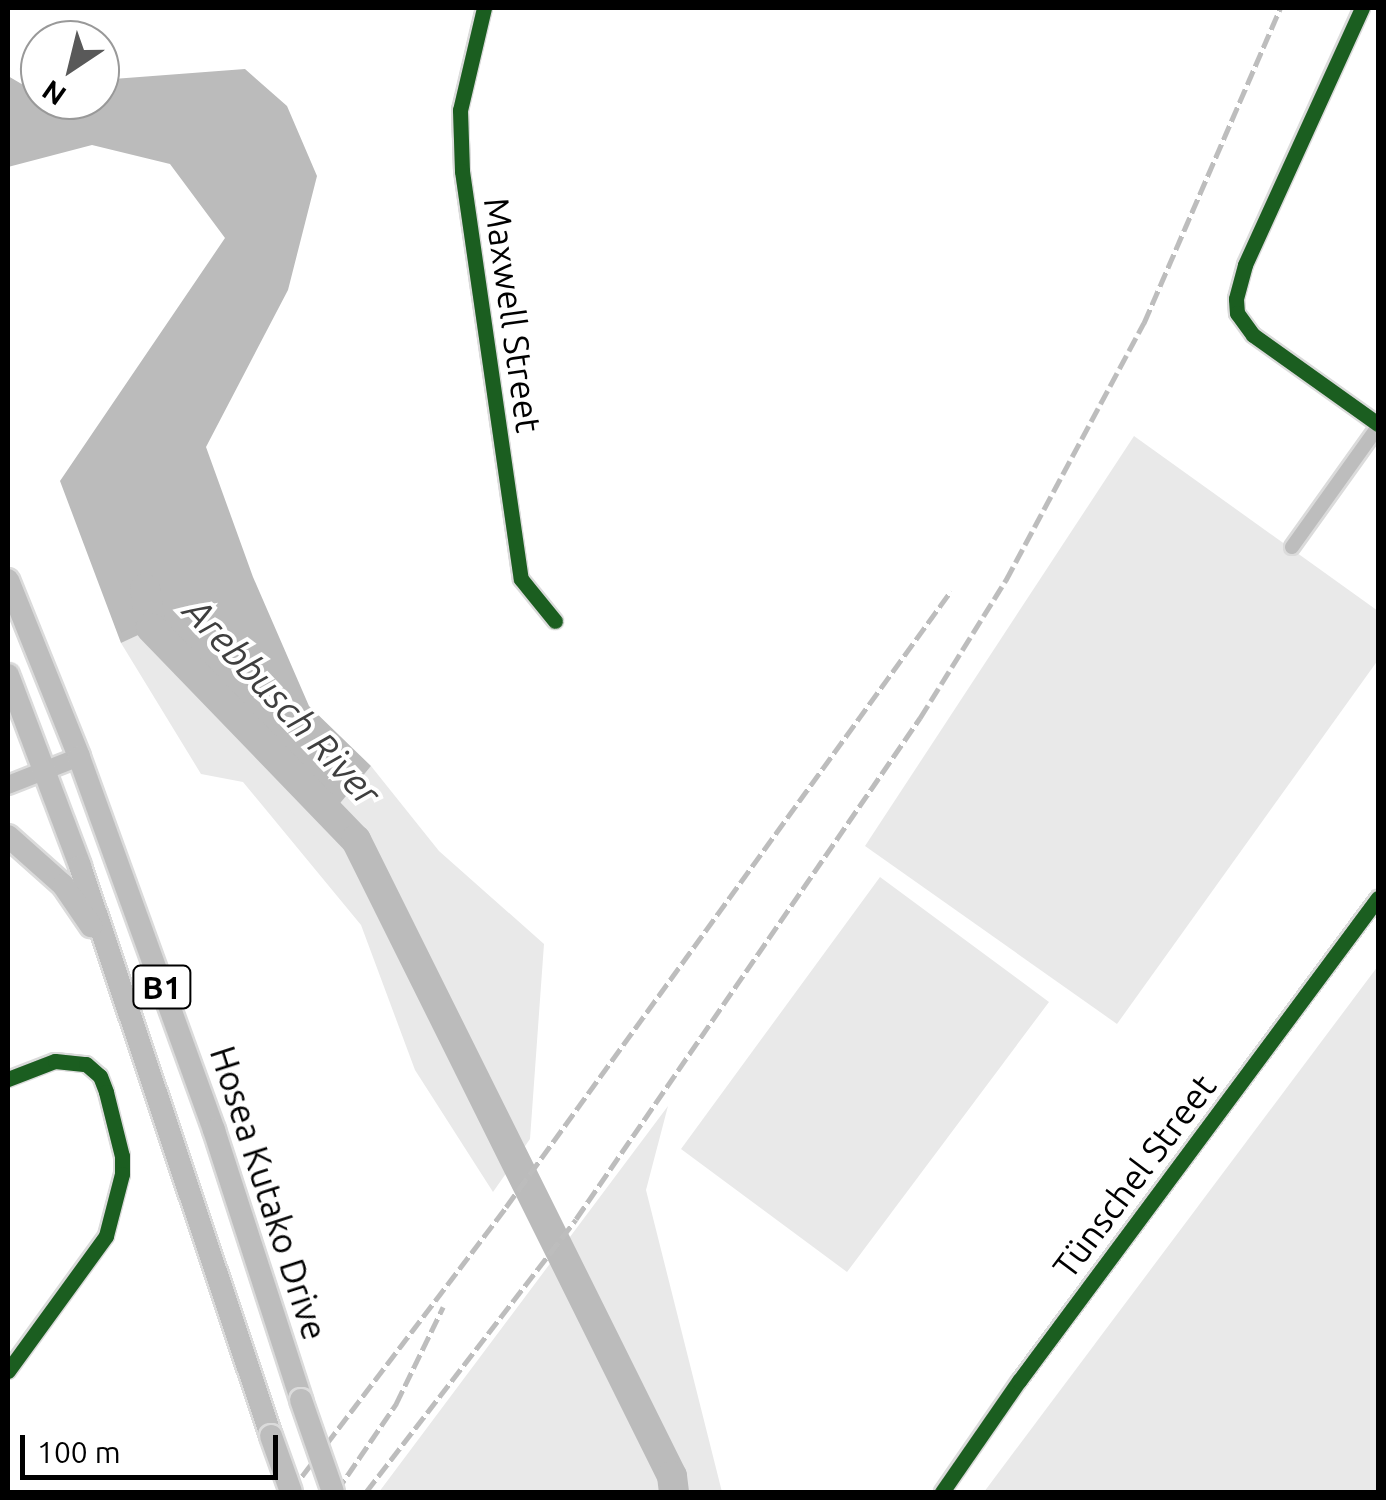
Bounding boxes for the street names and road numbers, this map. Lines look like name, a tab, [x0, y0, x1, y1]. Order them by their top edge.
street label: Maxwell Street	[476, 195, 550, 435]
road number: B1	[132, 960, 192, 1014]
street label: Hosea Kutako Drive	[202, 1041, 336, 1345]
street label: Tünschel Street	[1044, 1066, 1224, 1286]

